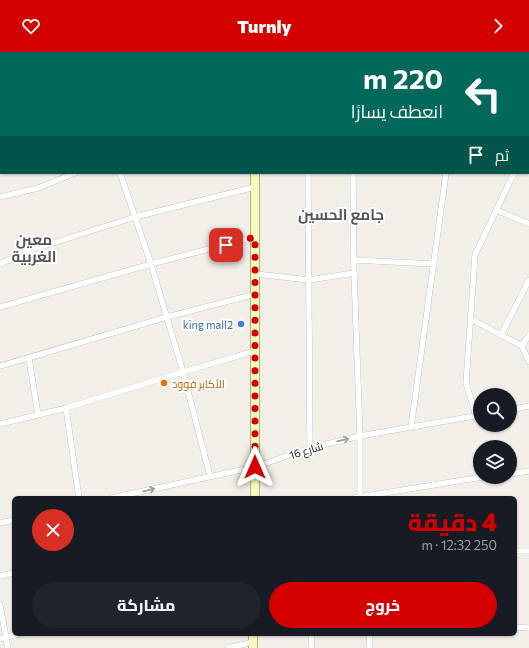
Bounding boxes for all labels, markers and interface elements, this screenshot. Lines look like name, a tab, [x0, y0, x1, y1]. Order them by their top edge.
icon: heart	[20, 15, 42, 37]
text: Turnly	[237, 15, 292, 37]
icon: forward	[487, 15, 509, 37]
text: 220 m	[363, 61, 443, 95]
icon: left	[457, 68, 509, 120]
text: انعطف يسارًا	[351, 100, 443, 122]
icon: arrive	[465, 144, 487, 166]
text: ثم	[495, 146, 509, 164]
district label: جامع الحسين	[298, 205, 384, 225]
pin	[209, 228, 243, 262]
district label: معين الغربية	[11, 230, 57, 266]
icon: arrive	[215, 234, 237, 256]
place label: king mall2	[183, 318, 233, 331]
marker: king mall2	[236, 319, 246, 329]
place label: الأكابر فوود	[172, 377, 225, 391]
marker: الأكابر فوود	[159, 378, 169, 388]
map controls	[473, 388, 517, 484]
button: search	[473, 388, 517, 432]
one-way arrow	[336, 436, 349, 444]
street label: شارع 16	[287, 439, 325, 463]
button: layers	[473, 440, 517, 484]
position arrow	[234, 446, 276, 488]
one-way arrow	[142, 485, 155, 493]
text: 4 دقيقة	[408, 507, 497, 536]
button: close	[32, 509, 74, 551]
text: 250 m · 12:32	[422, 537, 497, 553]
button: مشاركة	[32, 582, 261, 628]
button: خروج	[269, 582, 497, 628]

